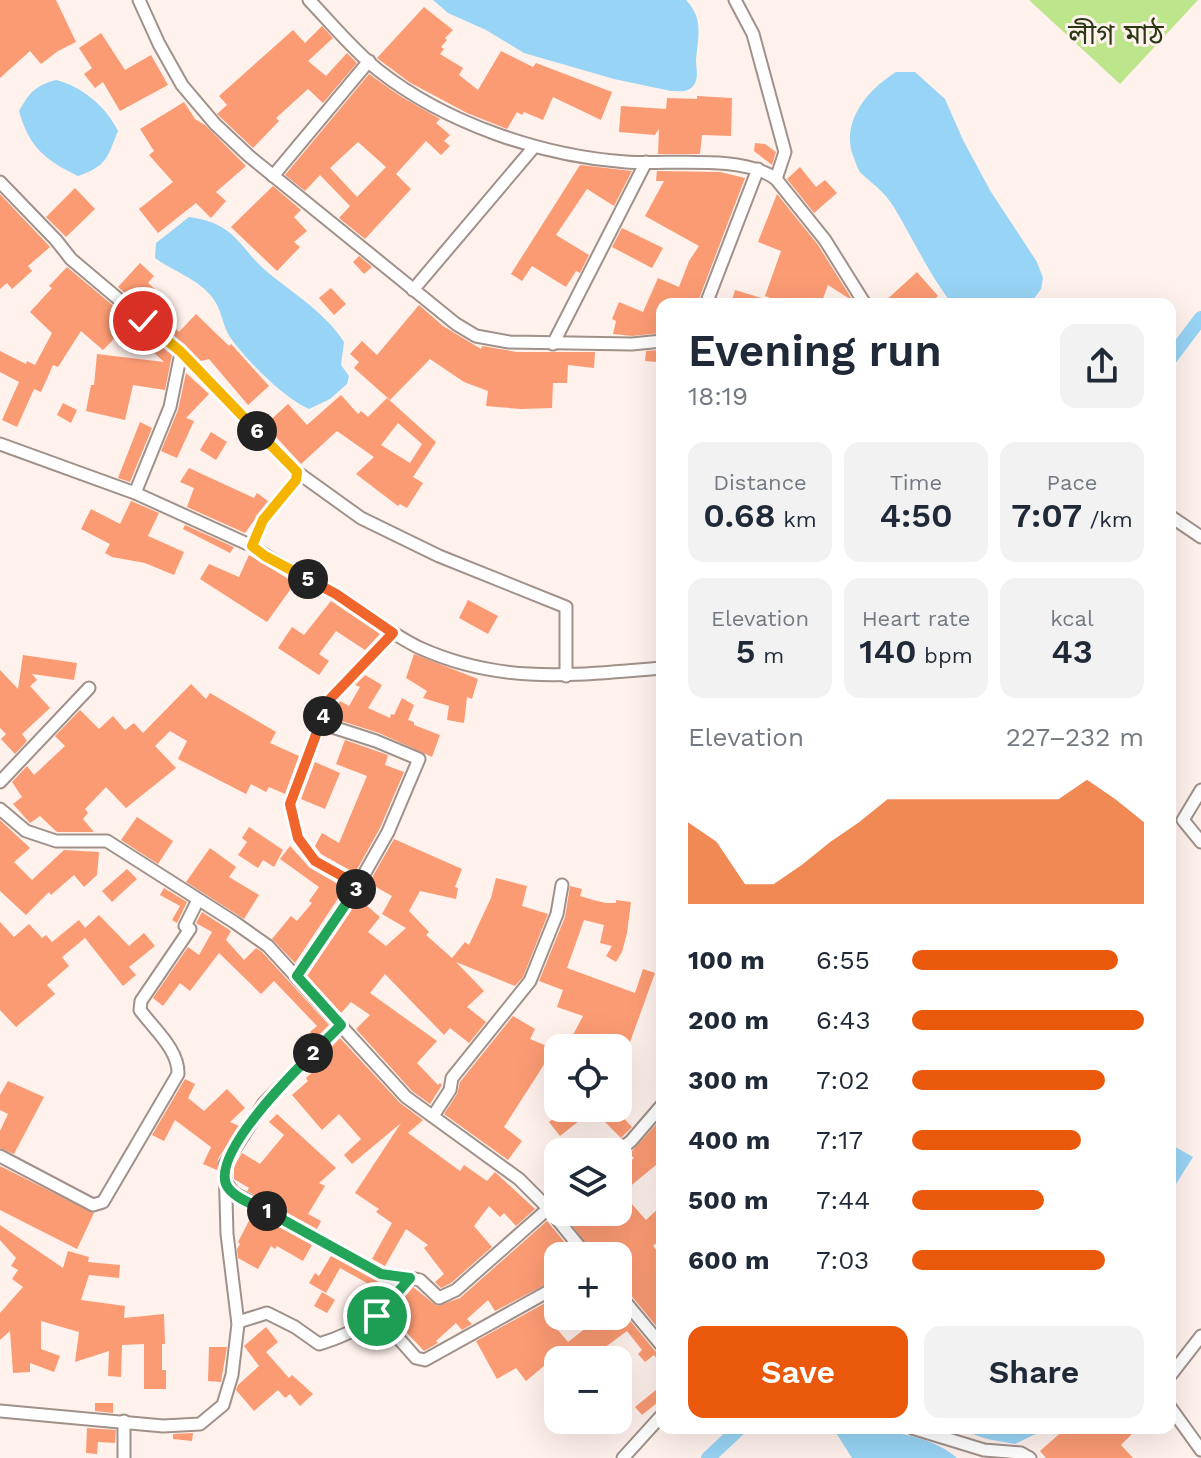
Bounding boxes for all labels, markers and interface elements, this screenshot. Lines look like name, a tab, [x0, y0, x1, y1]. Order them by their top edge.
park label: লীগ মাঠ	[1067, 17, 1164, 51]
pin	[109, 287, 177, 355]
icon: check	[121, 299, 165, 343]
button: share	[1060, 324, 1144, 408]
text: Evening run	[688, 325, 942, 377]
text: 18:19	[688, 381, 748, 411]
pin: 6	[237, 411, 277, 451]
text: 6	[250, 418, 264, 443]
text: Distance	[713, 470, 807, 495]
text: Time	[890, 470, 942, 495]
text: Pace	[1047, 470, 1097, 495]
text: 0.68	[703, 495, 776, 535]
text: 4:50	[879, 495, 953, 535]
text: 7:07	[1011, 495, 1082, 535]
text: km	[776, 507, 817, 532]
text: /km	[1082, 507, 1133, 532]
pin: 5	[288, 559, 328, 599]
text: 5	[302, 566, 314, 591]
text: Elevation	[711, 606, 809, 631]
text: Heart rate	[862, 606, 970, 631]
text: kcal	[1050, 606, 1094, 631]
text: 5	[736, 631, 756, 671]
text: 140	[859, 631, 917, 671]
text: 43	[1051, 631, 1093, 671]
text: m	[756, 643, 784, 668]
text: bpm	[917, 643, 973, 668]
pin: 4	[303, 696, 343, 736]
text: 4	[316, 703, 330, 728]
text: Elevation	[688, 722, 804, 752]
text: 227–232 m	[1006, 722, 1144, 752]
pin: 3	[336, 869, 376, 909]
text: 3	[349, 876, 363, 901]
text: 100 m	[688, 945, 765, 975]
text: 6:55	[816, 945, 870, 975]
text: 200 m	[688, 1005, 769, 1035]
text: 6:43	[816, 1005, 871, 1035]
pin: 2	[293, 1033, 333, 1073]
map controls	[544, 1034, 632, 1434]
button: locate	[544, 1034, 632, 1122]
text: 2	[306, 1040, 320, 1065]
text: 300 m	[688, 1065, 769, 1095]
text: 7:02	[816, 1065, 870, 1095]
text: 400 m	[688, 1125, 770, 1155]
text: 7:17	[816, 1125, 863, 1155]
button: layers	[544, 1138, 632, 1226]
text: 500 m	[688, 1185, 769, 1215]
text: 7:44	[816, 1185, 870, 1215]
pin: 1	[247, 1191, 287, 1231]
text: 1	[262, 1198, 272, 1223]
button: +	[544, 1242, 632, 1330]
text: 600 m	[688, 1245, 769, 1275]
text: 7:03	[816, 1245, 869, 1275]
pin	[343, 1282, 411, 1350]
icon: arrive	[355, 1294, 399, 1338]
button: Save	[688, 1326, 908, 1418]
button: Share	[924, 1326, 1144, 1418]
button: −	[544, 1346, 632, 1434]

